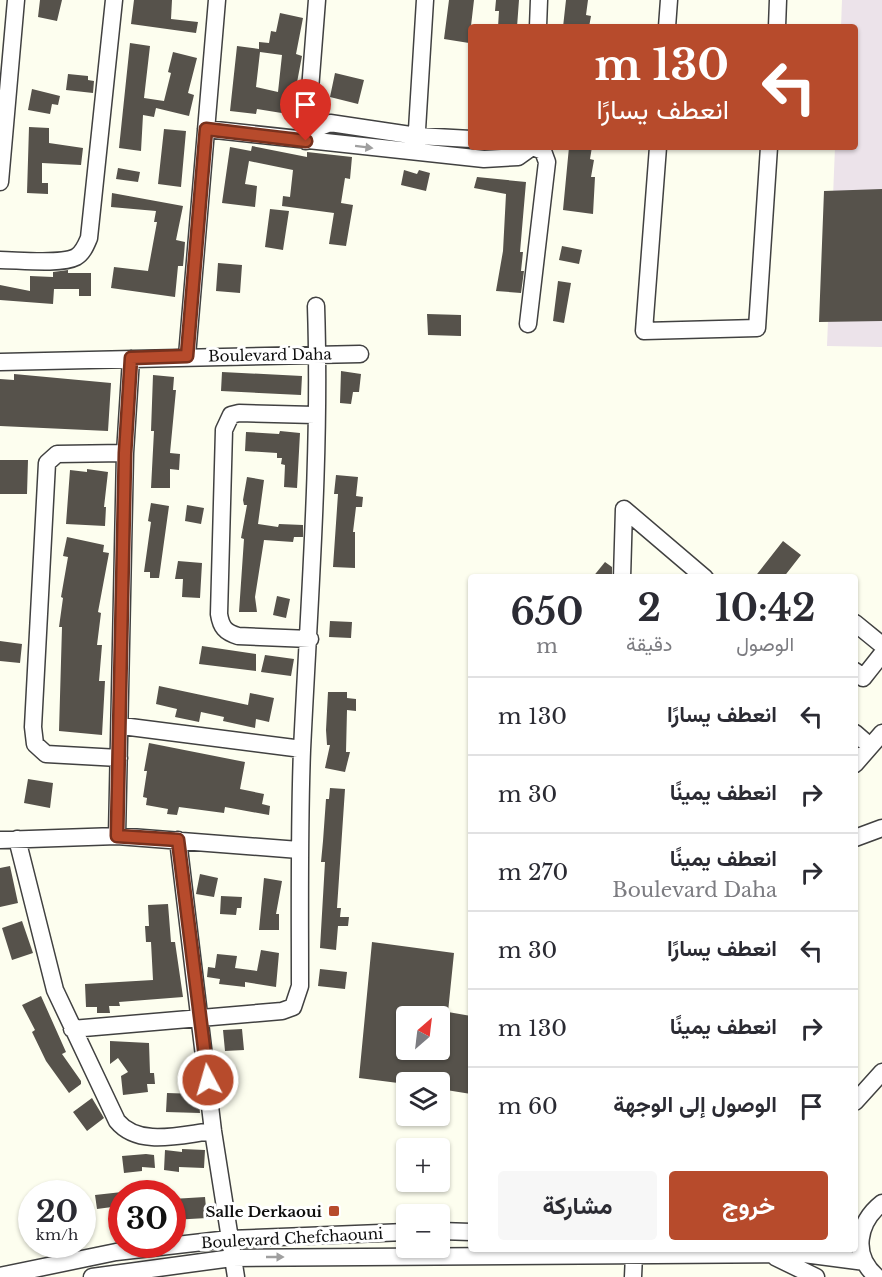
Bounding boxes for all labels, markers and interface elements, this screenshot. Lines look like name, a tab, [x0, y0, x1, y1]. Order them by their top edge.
text: 130 m	[595, 39, 729, 91]
icon: left	[750, 48, 828, 126]
pin	[280, 79, 331, 141]
icon: arrive	[289, 88, 322, 121]
text: انعطف يسارًا	[597, 93, 729, 126]
one-way arrow	[355, 142, 374, 152]
street label: Boulevard Daha	[208, 344, 333, 366]
text: 2	[637, 586, 661, 631]
text: 10:42	[715, 586, 815, 631]
text: 650	[511, 590, 583, 635]
text: دقيقة	[626, 632, 672, 656]
text: الوصول	[736, 632, 794, 656]
text: m	[536, 634, 558, 658]
icon: left	[795, 700, 828, 733]
text: انعطف يسارًا	[667, 701, 777, 728]
text: 130 m	[498, 703, 567, 730]
icon: right	[795, 778, 828, 811]
text: انعطف يمينًا	[670, 779, 777, 806]
text: 30 m	[498, 781, 557, 808]
text: انعطف يمينًا	[670, 845, 777, 872]
icon: right	[795, 856, 828, 889]
text: 270 m	[498, 859, 568, 886]
text: Boulevard Daha	[612, 878, 777, 902]
icon: left	[795, 934, 828, 967]
text: انعطف يسارًا	[667, 935, 777, 962]
text: 30 m	[498, 937, 557, 964]
north arrow	[396, 1006, 450, 1060]
map controls	[396, 1006, 450, 1258]
icon: right	[795, 1012, 828, 1045]
text: انعطف يمينًا	[670, 1013, 777, 1040]
text: 130 m	[498, 1015, 567, 1042]
position arrow	[176, 1048, 240, 1112]
button: layers	[396, 1072, 450, 1126]
icon: arrive	[795, 1090, 828, 1123]
text: الوصول إلى الوجهة	[613, 1091, 777, 1118]
text: 60 m	[498, 1093, 558, 1120]
button: +	[396, 1138, 450, 1192]
button: مشاركة	[498, 1171, 657, 1240]
button: خروج	[669, 1171, 828, 1240]
speed limit sign: 30	[108, 1180, 186, 1258]
text: 20	[36, 1193, 78, 1230]
place label: Salle Derkaoui	[205, 1202, 323, 1221]
marker: Salle Derkaoui	[327, 1204, 341, 1218]
button: −	[396, 1204, 450, 1258]
street label: Boulevard Chefchaouni	[200, 1224, 384, 1252]
text: km/h	[36, 1225, 78, 1244]
one-way arrow	[266, 1252, 285, 1262]

